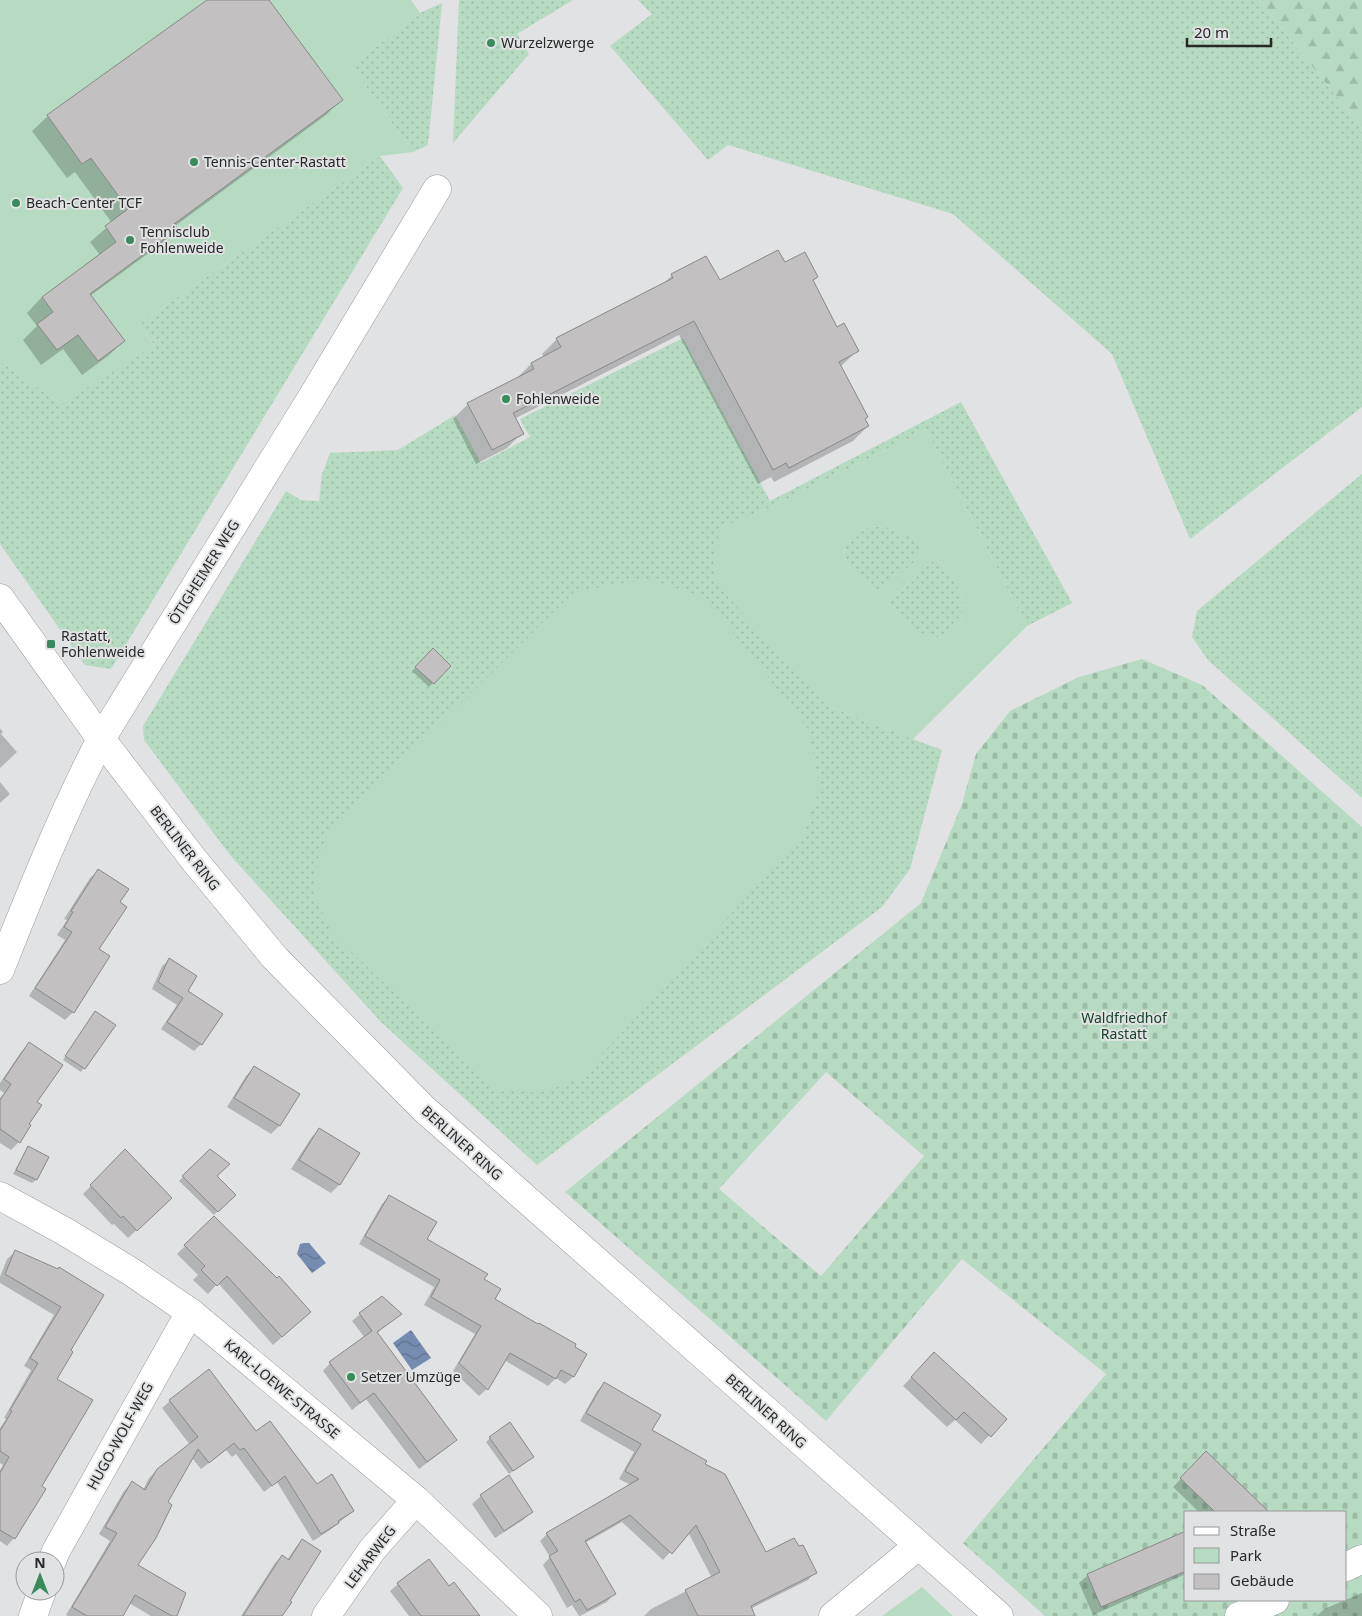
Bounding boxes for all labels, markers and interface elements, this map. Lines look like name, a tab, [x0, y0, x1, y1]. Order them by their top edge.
scale bar	[1187, 15, 1271, 47]
text: 20 m	[1194, 22, 1229, 42]
place label: Wurzelzwerge	[501, 33, 594, 52]
marker: Wurzelzwerge	[485, 37, 497, 49]
place label: Tennis-Center-Rastatt	[204, 152, 346, 171]
marker: Tennis-Center-Rastatt	[188, 156, 200, 168]
place label: Beach-Center TCF	[26, 193, 142, 212]
marker: Beach-Center TCF	[10, 197, 22, 209]
place label: Tennisclub Fohlenweide	[140, 222, 224, 257]
marker: Tennisclub Fohlenweide	[124, 234, 136, 246]
place label: Fohlenweide	[516, 389, 600, 408]
marker: Fohlenweide	[500, 393, 512, 405]
street label: ÖTIGHEIMER WEG	[164, 516, 243, 628]
place label: Rastatt, Fohlenweide	[61, 626, 145, 661]
marker: Rastatt, Fohlenweide	[45, 638, 57, 650]
street label: BERLINER RING	[146, 801, 225, 894]
park label: Waldfriedhof Rastatt	[1081, 1008, 1168, 1043]
street label: BERLINER RING	[418, 1101, 507, 1184]
street label: KARL-LOEWE-STRASSE	[220, 1335, 344, 1443]
place label: Setzer Umzüge	[361, 1367, 461, 1386]
street label: BERLINER RING	[722, 1369, 811, 1452]
marker: Setzer Umzüge	[345, 1371, 357, 1383]
street label: HUGO-WOLF-WEG	[82, 1379, 157, 1493]
legend	[1184, 1511, 1347, 1601]
text: Straße	[1230, 1520, 1276, 1540]
street label: LEHARWEG	[340, 1521, 400, 1592]
text: Park	[1230, 1545, 1262, 1565]
north arrow	[15, 1551, 65, 1601]
text: N	[34, 1553, 46, 1572]
text: Gebäude	[1230, 1570, 1294, 1590]

